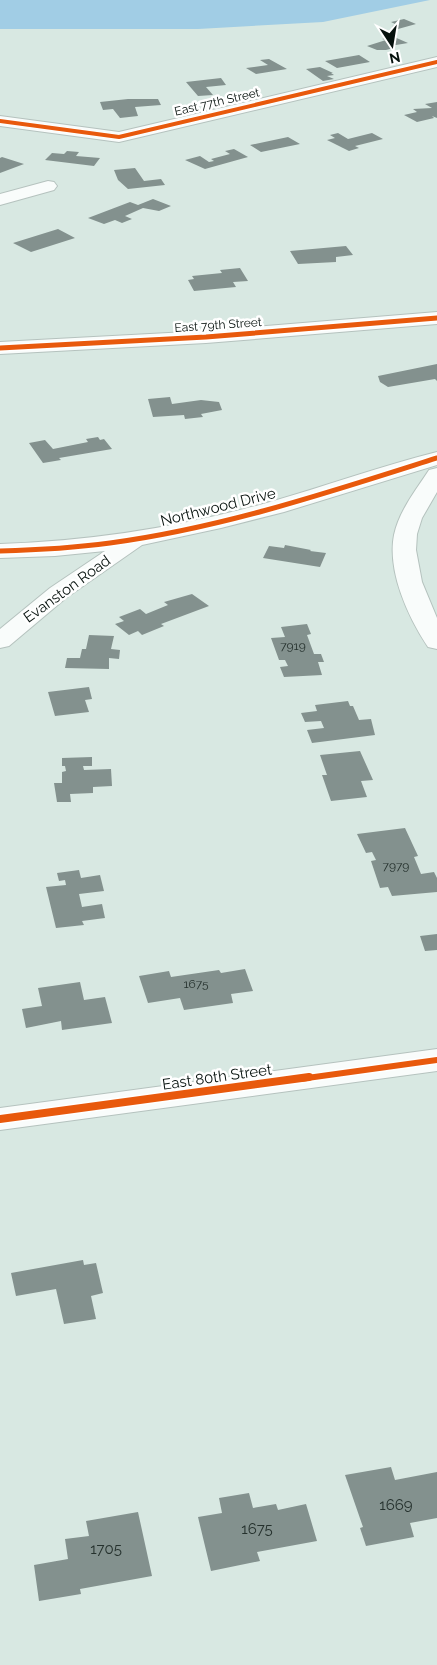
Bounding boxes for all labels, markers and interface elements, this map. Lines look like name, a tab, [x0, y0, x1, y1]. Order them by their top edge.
north arrow	[367, 20, 417, 70]
text: N	[388, 49, 402, 67]
street label: East 77th Street	[173, 85, 261, 119]
street label: East 79th Street	[174, 315, 262, 335]
street label: Northwood Drive	[159, 484, 278, 530]
street label: Evanston Road	[20, 551, 114, 627]
house number: 7919	[280, 639, 306, 653]
house number: 7979	[383, 859, 409, 873]
house number: 1675	[183, 977, 209, 991]
street label: East 80th Street	[161, 1060, 273, 1094]
house number: 1669	[379, 1496, 413, 1514]
house number: 1675	[241, 1520, 273, 1538]
house number: 1705	[90, 1540, 122, 1558]

